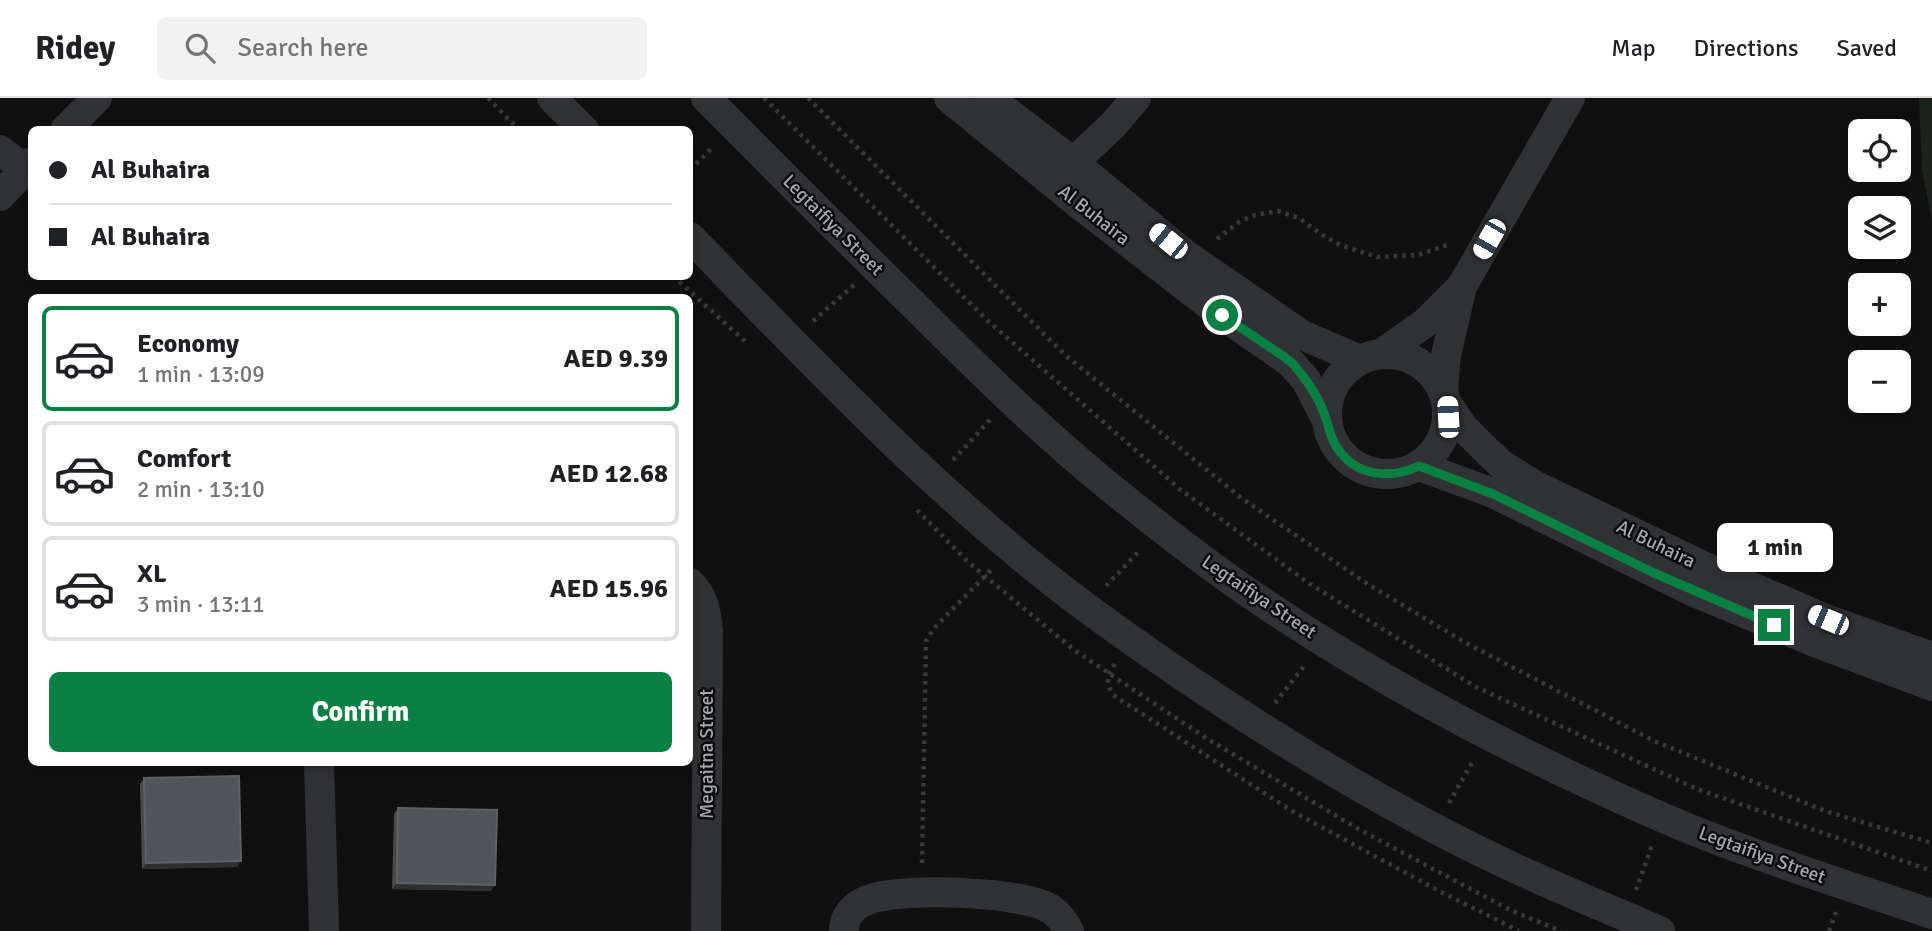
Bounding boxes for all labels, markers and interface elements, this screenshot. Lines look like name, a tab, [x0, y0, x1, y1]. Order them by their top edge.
search box	[157, 17, 647, 80]
text: Ridey	[35, 28, 115, 69]
icon: search	[181, 29, 219, 67]
text: Search here	[237, 32, 369, 64]
text: Map	[1611, 33, 1656, 63]
text: Directions	[1694, 33, 1799, 63]
text: Saved	[1837, 33, 1897, 63]
map controls	[1848, 119, 1911, 413]
button: locate	[1848, 119, 1911, 182]
text: Al Buhaira	[91, 154, 210, 186]
street label: Legtaifiya Street	[777, 169, 889, 281]
street label: Al Buhaira	[1053, 179, 1135, 251]
button: layers	[1848, 196, 1911, 259]
car	[1470, 216, 1509, 262]
car	[1146, 220, 1191, 262]
text: Al Buhaira	[91, 221, 210, 253]
button: +	[1848, 273, 1911, 336]
route start	[1206, 299, 1238, 331]
icon: car	[53, 327, 116, 390]
text: Economy	[137, 328, 239, 360]
text: AED 9.39	[564, 343, 668, 375]
button: −	[1848, 350, 1911, 413]
text: 1 min · 13:09	[137, 360, 265, 389]
car	[1437, 395, 1460, 439]
icon: car	[53, 442, 116, 505]
text: Comfort	[137, 443, 231, 475]
text: AED 12.68	[550, 458, 668, 490]
text: 2 min · 13:10	[137, 475, 265, 504]
street label: Al Buhaira	[1613, 515, 1699, 573]
callout: 1 min	[1716, 524, 1832, 573]
text: 1 min	[1747, 533, 1803, 562]
street label: Legtaifiya Street	[1197, 550, 1321, 644]
icon: car	[53, 557, 116, 620]
text: XL	[137, 558, 167, 590]
text: AED 15.96	[550, 573, 668, 605]
text: 3 min · 13:11	[137, 590, 265, 619]
car	[1805, 602, 1852, 638]
route end	[1758, 609, 1790, 641]
button: Confirm	[49, 672, 672, 752]
street label: Megaitna Street	[695, 689, 719, 819]
street label: Legtaifiya Street	[1695, 821, 1829, 889]

